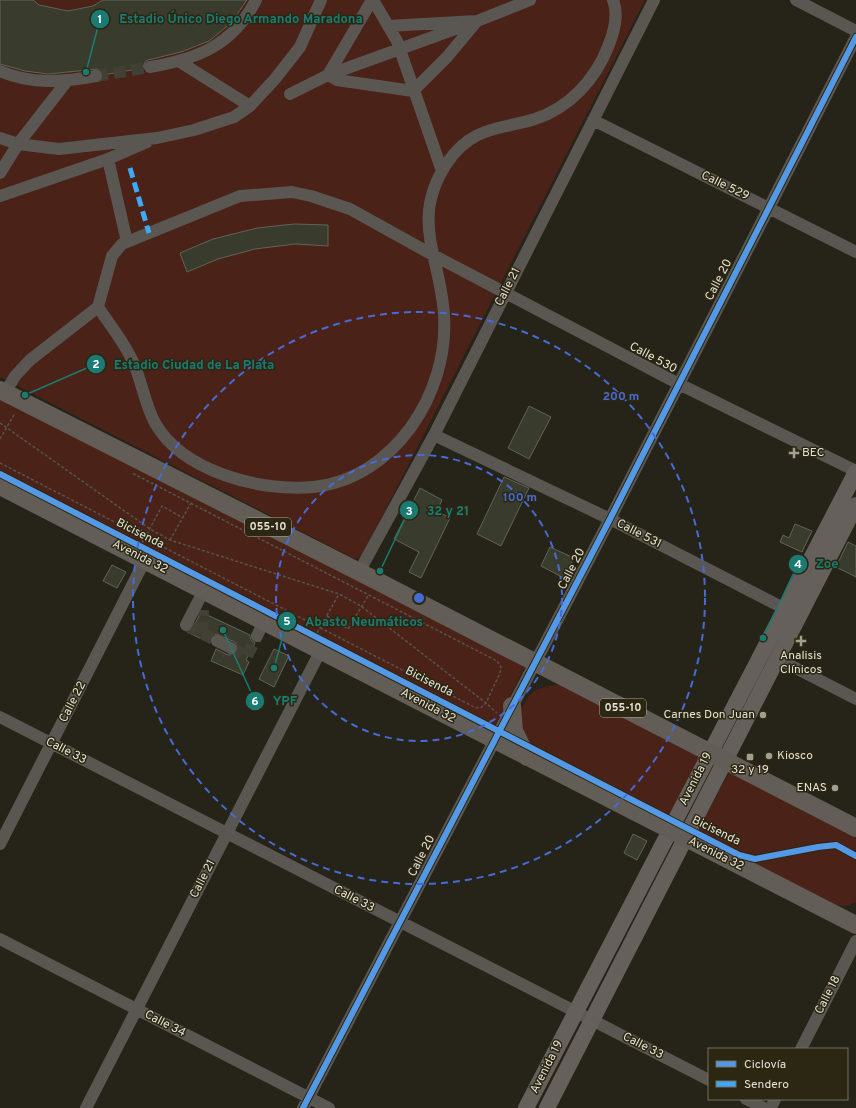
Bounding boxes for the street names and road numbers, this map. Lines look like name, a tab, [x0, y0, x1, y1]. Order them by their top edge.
street label: Calle 529	[698, 168, 752, 204]
street label: Calle 20	[702, 256, 736, 304]
street label: Calle 21	[491, 265, 525, 309]
street label: Calle 530	[626, 339, 680, 377]
street label: Bicisenda	[113, 515, 167, 553]
street label: Calle 531	[614, 516, 664, 552]
road number: 055-10	[245, 518, 291, 536]
street label: Avenida 32	[110, 536, 170, 578]
street label: Calle 20	[555, 545, 589, 593]
street label: Bicisenda	[402, 663, 456, 701]
street label: Calle 22	[56, 679, 90, 725]
street label: Avenida 32	[398, 685, 458, 727]
road number: 055-10	[600, 699, 646, 717]
street label: Calle 33	[43, 734, 89, 768]
street label: Avenida 19	[676, 750, 716, 808]
street label: Bicisenda	[689, 812, 743, 850]
street label: Calle 20	[405, 832, 439, 880]
street label: Avenida 32	[686, 833, 746, 875]
street label: Calle 21	[186, 857, 220, 901]
street label: Calle 33	[331, 882, 377, 916]
street label: Calle 18	[811, 973, 845, 1017]
street label: Calle 34	[142, 1007, 188, 1041]
street label: Calle 33	[620, 1029, 666, 1063]
street label: Avenida 19	[527, 1038, 567, 1096]

